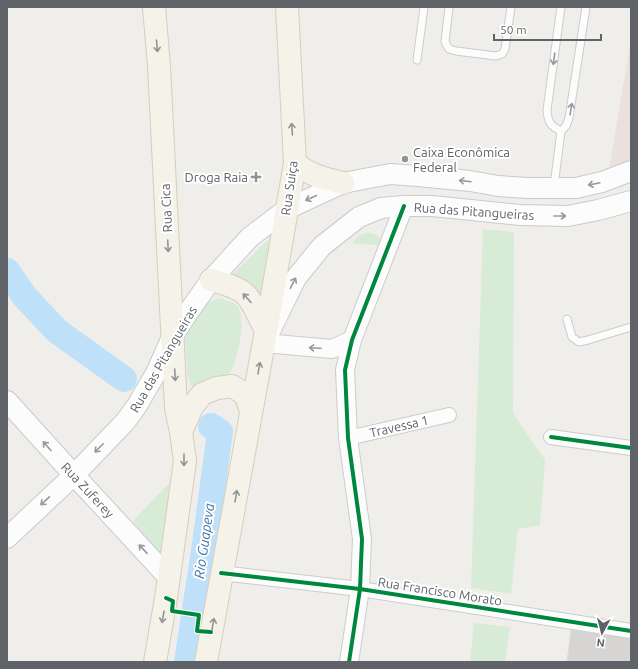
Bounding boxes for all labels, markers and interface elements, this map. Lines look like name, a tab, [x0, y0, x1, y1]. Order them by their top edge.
scale bar	[494, 16, 601, 42]
text: 50 m	[500, 23, 527, 36]
one-way arrow	[154, 39, 161, 52]
one-way arrow	[550, 53, 558, 66]
one-way arrow	[567, 103, 575, 116]
one-way arrow	[289, 123, 296, 136]
place label: Caixa Econômica Federal	[413, 145, 510, 174]
marker: Caixa Econômica Federal	[400, 154, 410, 164]
street label: Rua Suiça	[278, 160, 300, 216]
place label: Droga Raia	[185, 170, 248, 184]
marker: Droga Raia	[251, 172, 261, 182]
one-way arrow	[459, 177, 472, 185]
one-way arrow	[588, 180, 601, 188]
street label: Rua Cica	[158, 183, 174, 233]
one-way arrow	[306, 195, 318, 202]
street label: Rua das Pitangueiras	[413, 200, 535, 222]
one-way arrow	[553, 212, 566, 220]
one-way arrow	[164, 239, 171, 252]
one-way arrow	[290, 278, 297, 290]
one-way arrow	[242, 293, 251, 303]
street label: Rua das Pitangueiras	[127, 303, 199, 415]
one-way arrow	[309, 344, 322, 352]
one-way arrow	[255, 362, 263, 375]
one-way arrow	[171, 368, 178, 381]
street label: Travessa 1	[368, 412, 430, 440]
one-way arrow	[43, 440, 52, 451]
one-way arrow	[94, 443, 104, 453]
one-way arrow	[180, 454, 188, 467]
street label: Rua Zuferey	[59, 460, 117, 520]
one-way arrow	[232, 490, 240, 503]
one-way arrow	[40, 497, 50, 506]
water label: Rio Guapeva	[191, 502, 217, 580]
one-way arrow	[138, 544, 147, 554]
street label: Rua Francisco Morato	[377, 574, 503, 608]
one-way arrow	[159, 610, 167, 623]
north arrow	[582, 613, 622, 653]
one-way arrow	[209, 617, 217, 630]
text: N	[596, 636, 606, 649]

